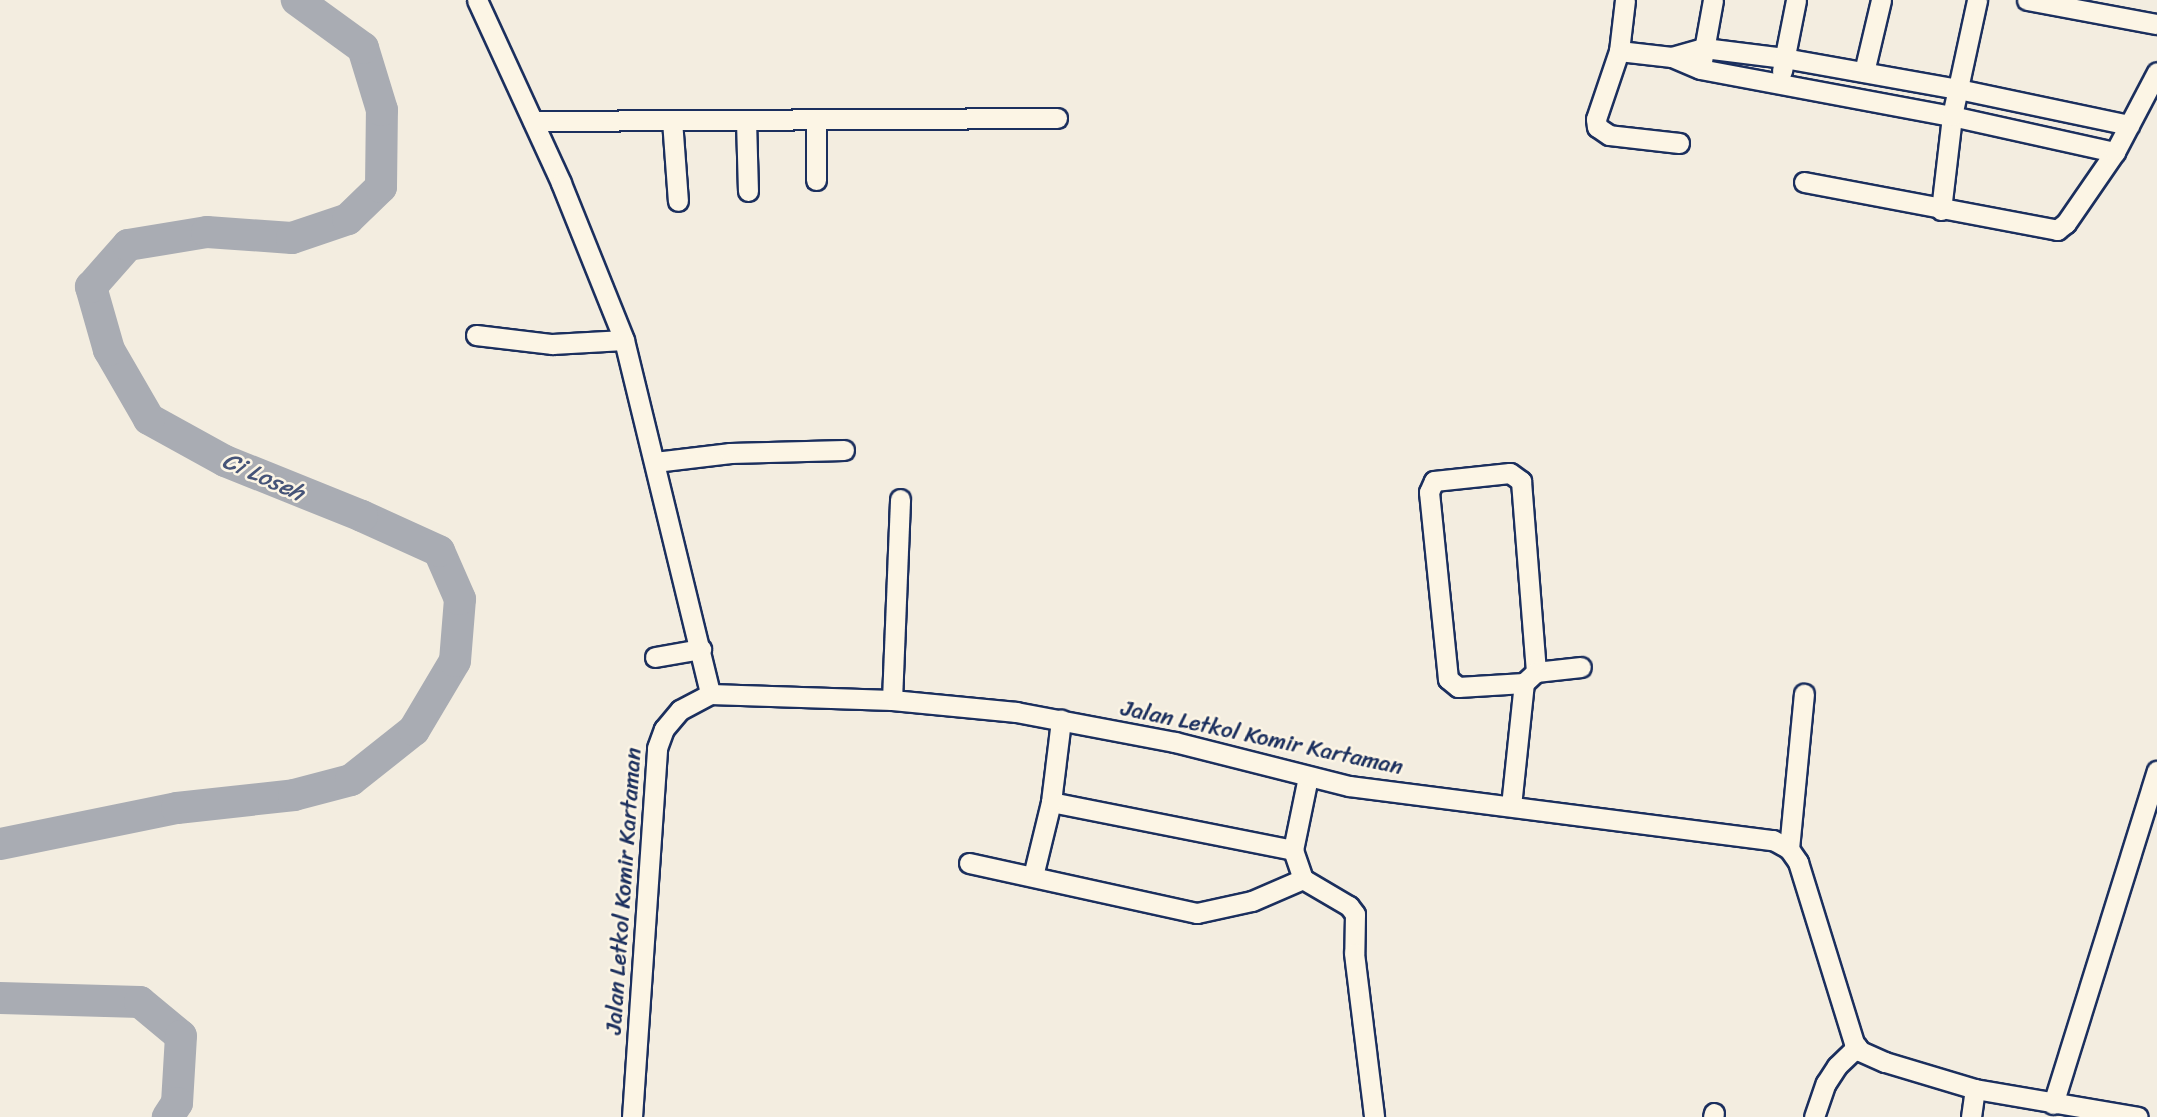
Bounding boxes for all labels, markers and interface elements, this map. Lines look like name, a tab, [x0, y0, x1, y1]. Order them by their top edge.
water label: Ci Loseh	[217, 446, 309, 508]
street label: Jalan Letkol Komir Kartaman	[1117, 694, 1407, 782]
street label: Jalan Letkol Komir Kartaman	[600, 745, 648, 1037]

